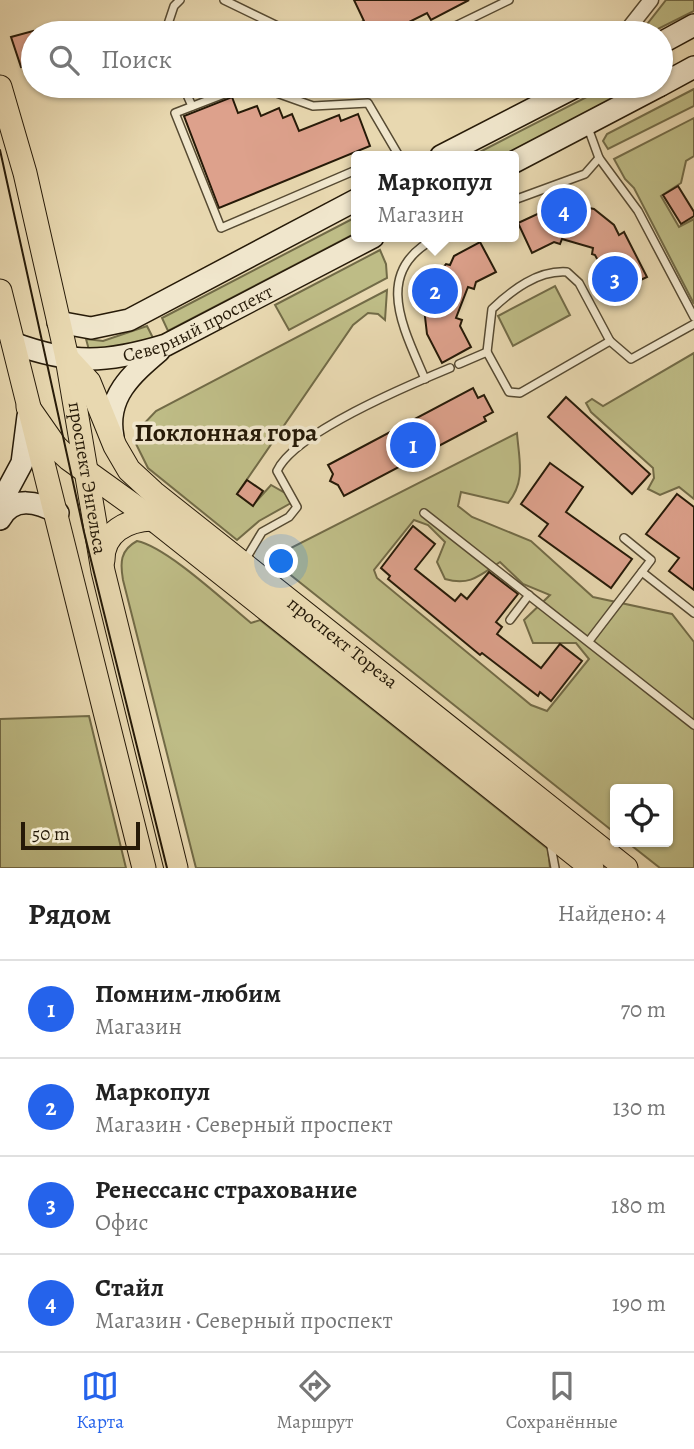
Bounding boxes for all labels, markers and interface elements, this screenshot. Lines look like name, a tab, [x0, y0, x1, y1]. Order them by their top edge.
search box	[21, 21, 673, 98]
icon: search	[45, 41, 83, 79]
text: Поиск	[101, 42, 172, 77]
popup	[351, 151, 519, 242]
text: Маркопул	[377, 164, 493, 199]
pin: 4	[541, 185, 587, 237]
text: Магазин	[377, 199, 464, 230]
pin: 3	[592, 253, 638, 305]
pin: 2	[412, 265, 458, 317]
street label: Северный проспект	[121, 278, 278, 369]
street label: проспект Энгельса	[62, 400, 113, 556]
district label: Поклонная гора	[134, 415, 318, 450]
pin: 1	[390, 419, 436, 471]
your location	[264, 544, 298, 578]
street label: проспект Тореза	[282, 591, 403, 695]
map controls	[610, 784, 673, 847]
button: locate	[610, 784, 673, 847]
scale bar	[21, 819, 140, 851]
text: 50 m	[32, 821, 70, 847]
text: Рядом	[28, 894, 111, 934]
text: Найдено: 4	[558, 898, 666, 929]
text: Помним-любим	[95, 976, 281, 1011]
text: 1	[47, 994, 55, 1025]
text: 70 m	[620, 994, 666, 1025]
text: Магазин	[95, 1011, 182, 1042]
text: Маркопул	[95, 1074, 210, 1109]
text: 2	[45, 1092, 57, 1123]
text: 130 m	[613, 1092, 666, 1123]
text: Магазин · Северный проспект	[95, 1109, 393, 1140]
text: Ренессанс страхование	[95, 1172, 357, 1207]
text: 3	[46, 1190, 56, 1221]
text: 180 m	[611, 1190, 666, 1221]
text: Офис	[95, 1207, 148, 1238]
text: Стайл	[95, 1270, 164, 1305]
text: 4	[46, 1288, 56, 1319]
text: 190 m	[612, 1288, 666, 1319]
text: Магазин · Северный проспект	[95, 1305, 393, 1336]
tab: Карта	[76, 1367, 124, 1435]
tab: Маршрут	[276, 1367, 353, 1435]
tab: Сохранённые	[506, 1367, 618, 1435]

